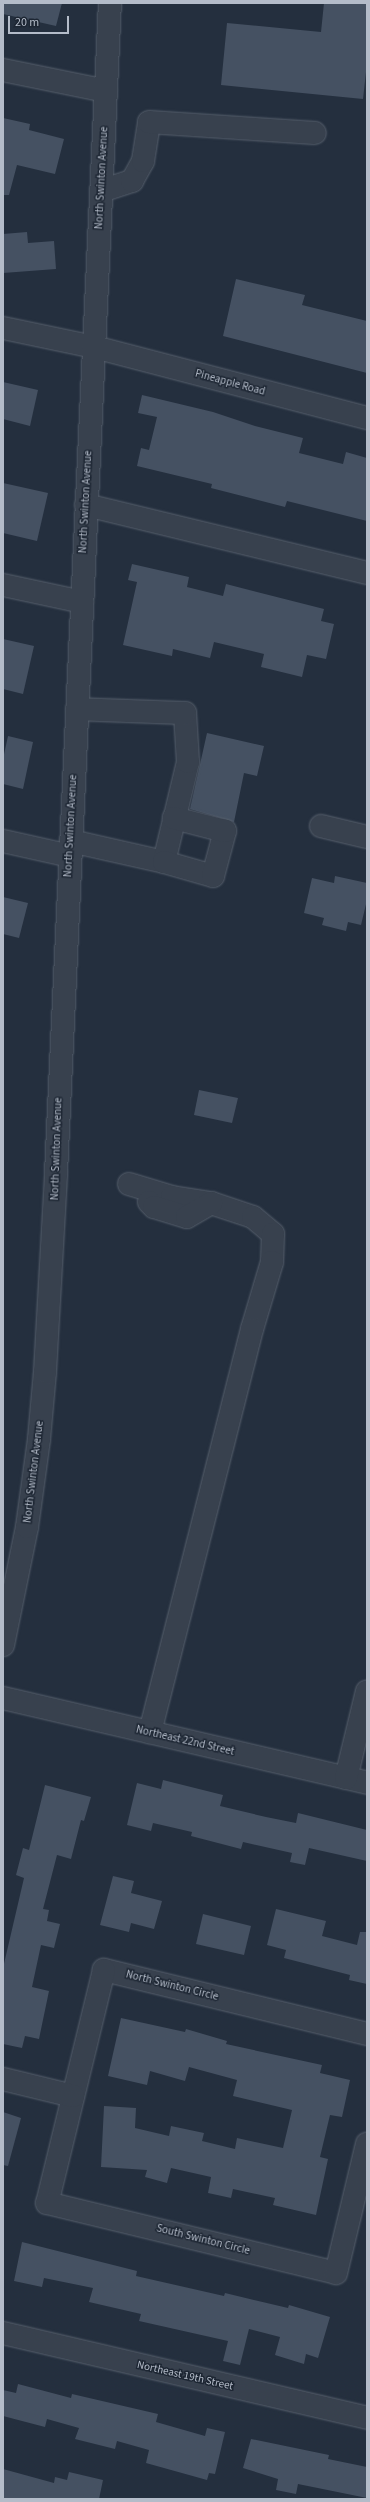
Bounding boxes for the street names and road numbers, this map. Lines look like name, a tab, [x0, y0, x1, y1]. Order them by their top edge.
street label: North Swinton Avenue	[93, 126, 111, 230]
street label: Pineapple Road	[193, 367, 267, 399]
street label: North Swinton Avenue	[77, 450, 95, 554]
street label: North Swinton Avenue	[62, 774, 80, 878]
street label: North Swinton Avenue	[49, 1097, 65, 1201]
street label: North Swinton Avenue	[21, 1420, 47, 1524]
street label: Northeast 22nd Street	[135, 1723, 235, 1759]
street label: North Swinton Circle	[124, 1968, 220, 2004]
street label: South Swinton Circle	[155, 2222, 251, 2258]
street label: Northeast 19th Street	[136, 2359, 234, 2393]

